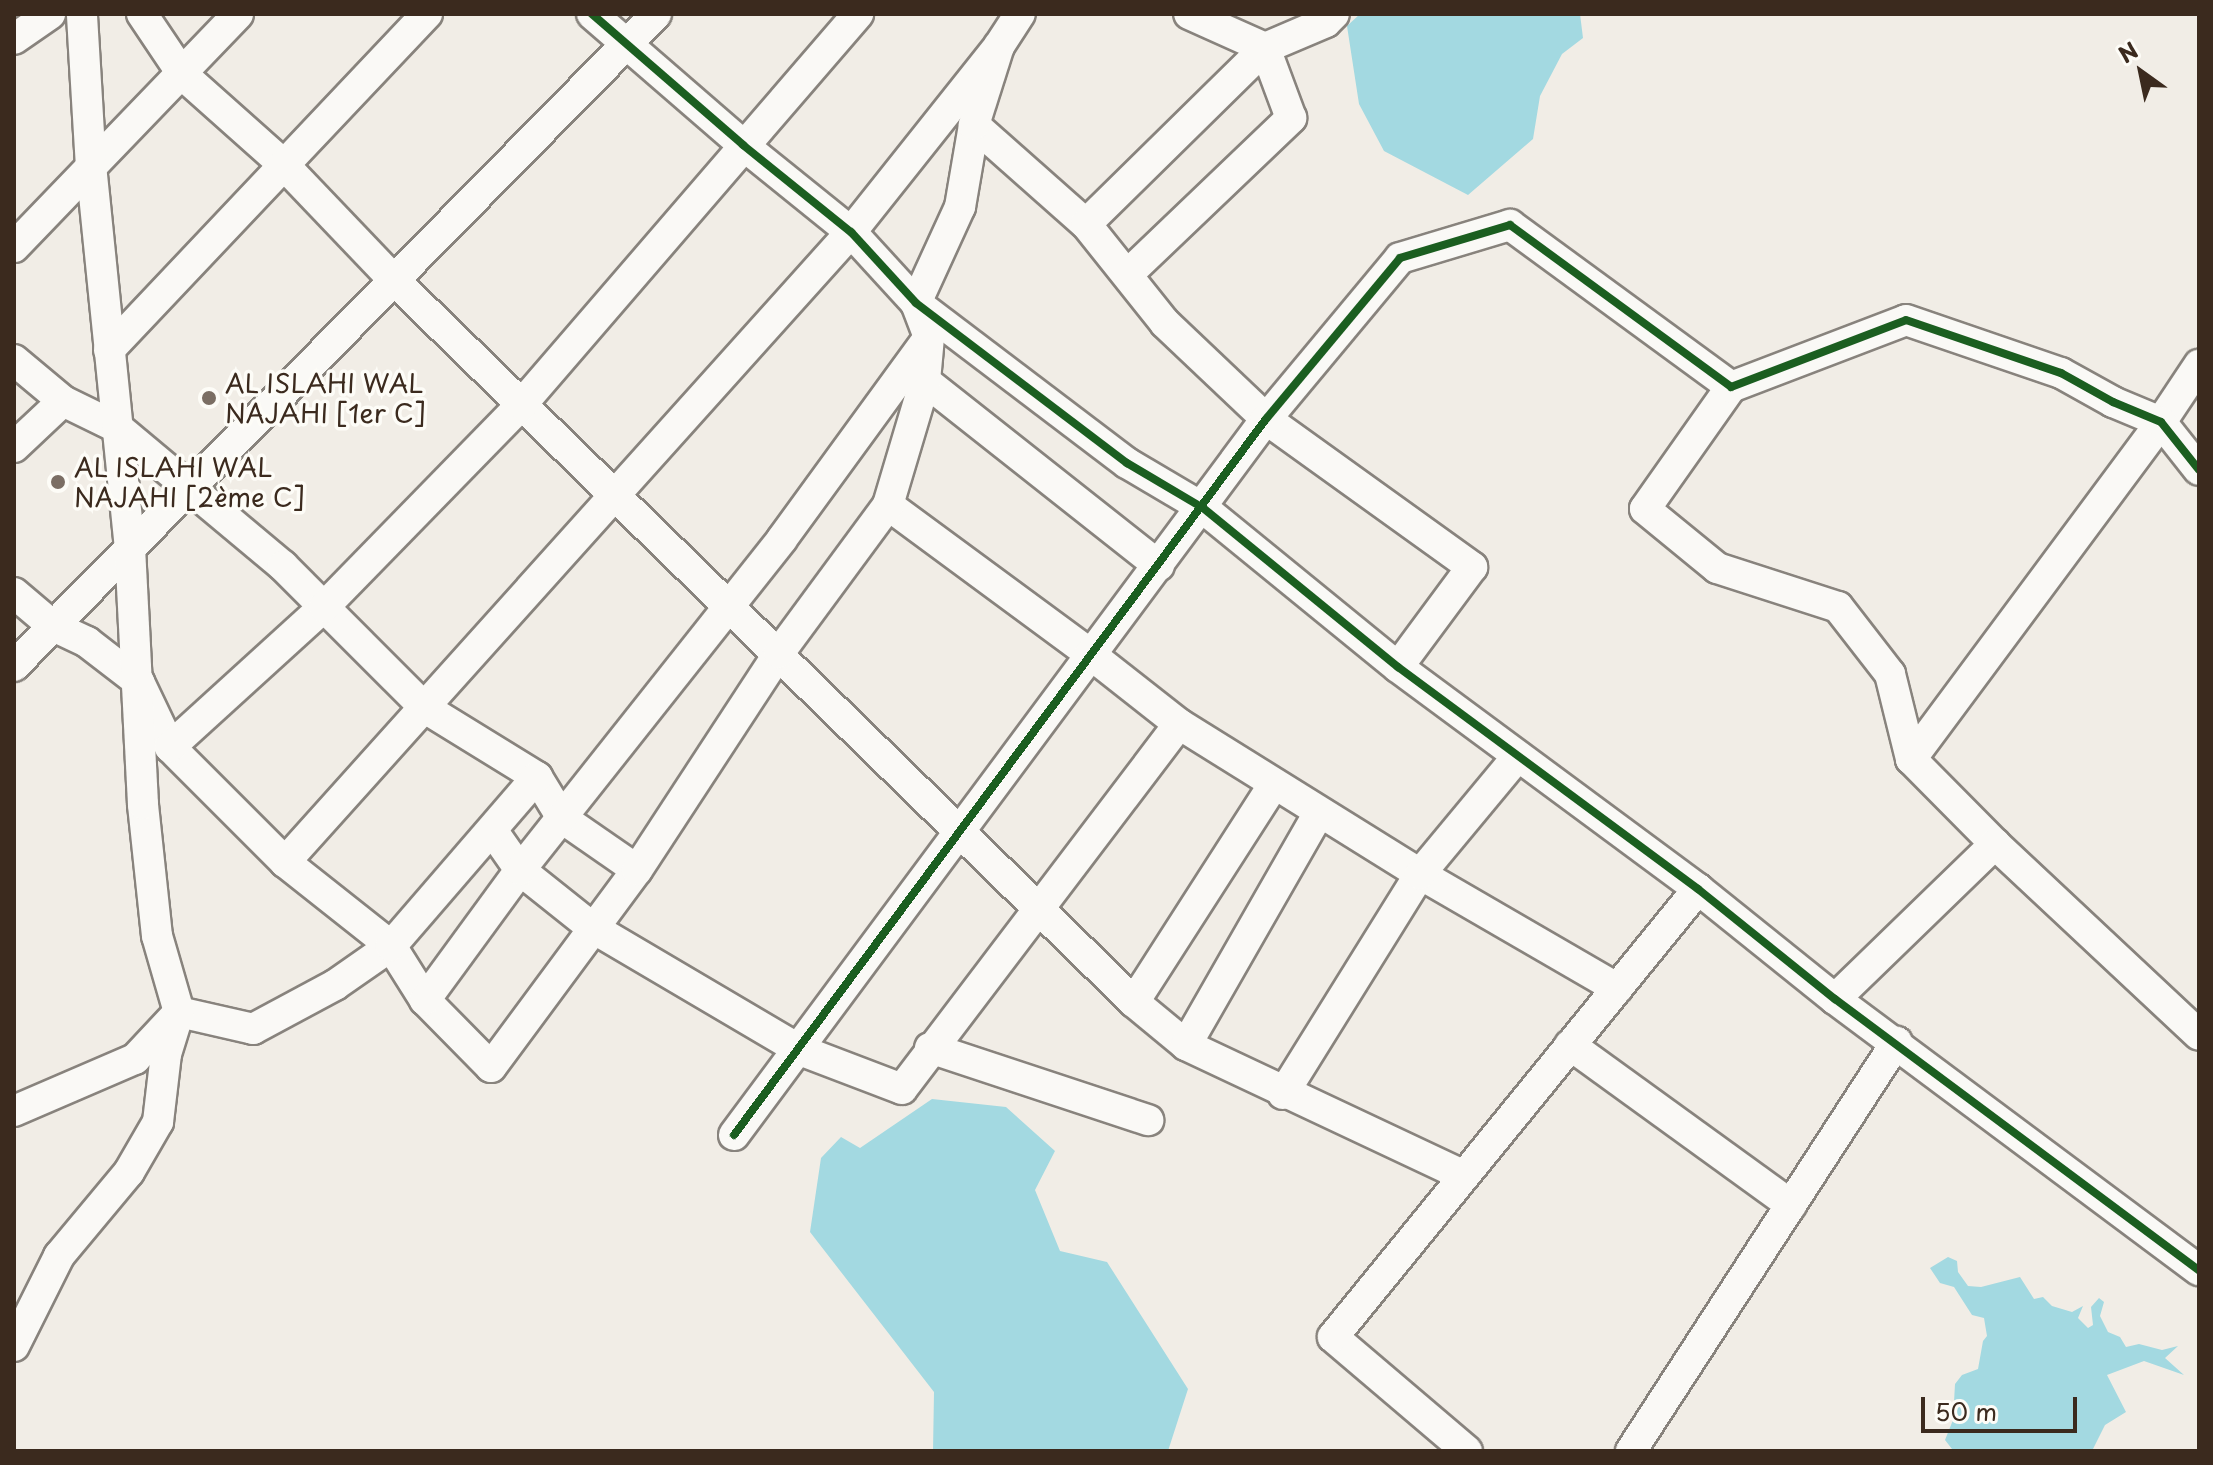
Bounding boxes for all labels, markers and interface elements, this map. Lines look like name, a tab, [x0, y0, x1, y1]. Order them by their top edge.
north arrow	[2101, 32, 2181, 112]
text: N	[2111, 33, 2144, 70]
place label: AL ISLAHI WAL NAJAHI [1er C]	[225, 367, 426, 428]
marker: AL ISLAHI WAL NAJAHI [1er C]	[200, 389, 218, 407]
place label: AL ISLAHI WAL NAJAHI [2ème C]	[74, 451, 306, 512]
marker: AL ISLAHI WAL NAJAHI [2ème C]	[49, 473, 67, 491]
scale bar	[1925, 1381, 2081, 1431]
text: 50 m	[1935, 1393, 1997, 1429]

